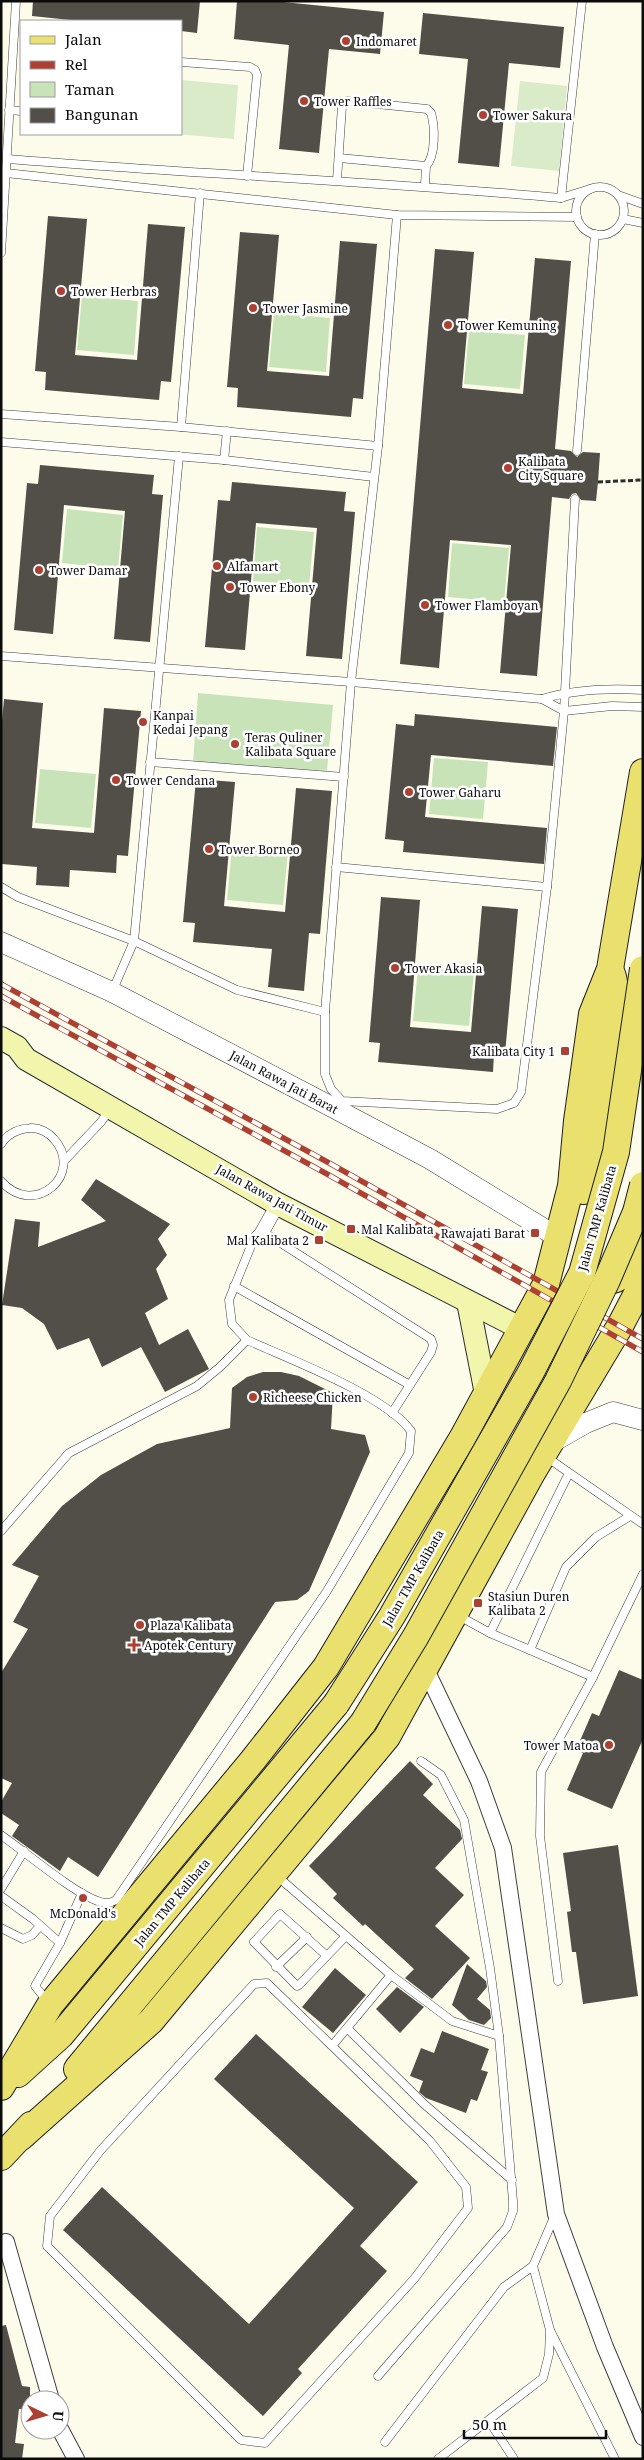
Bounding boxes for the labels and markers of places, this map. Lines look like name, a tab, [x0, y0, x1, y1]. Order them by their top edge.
place label: Indomaret	[356, 33, 417, 50]
marker: Indomaret	[340, 35, 352, 47]
place label: Tower Raffles	[314, 93, 392, 110]
marker: Tower Raffles	[298, 95, 310, 107]
place label: Tower Sakura	[493, 107, 573, 124]
marker: Tower Sakura	[477, 109, 489, 121]
place label: Tower Herbras	[71, 283, 157, 300]
marker: Tower Herbras	[55, 285, 67, 297]
place label: Tower Jasmine	[263, 300, 348, 317]
marker: Tower Jasmine	[247, 302, 259, 314]
place label: Tower Kemuning	[458, 317, 557, 334]
marker: Tower Kemuning	[442, 319, 454, 331]
place label: Kalibata City Square	[518, 453, 584, 484]
marker: Kalibata City Square	[502, 462, 514, 474]
place label: Alfamart	[227, 558, 278, 575]
marker: Alfamart	[211, 560, 223, 572]
place label: Tower Damar	[49, 562, 128, 579]
marker: Tower Damar	[33, 564, 45, 576]
place label: Tower Ebony	[240, 579, 315, 596]
marker: Tower Ebony	[224, 581, 236, 593]
place label: Tower Flamboyan	[435, 597, 539, 614]
marker: Tower Flamboyan	[419, 599, 431, 611]
place label: Kanpai Kedai Jepang	[153, 707, 228, 738]
marker: Kanpai Kedai Jepang	[137, 716, 149, 728]
place label: Teras Quliner Kalibata Square	[245, 729, 336, 760]
marker: Teras Quliner Kalibata Square	[229, 738, 241, 750]
place label: Tower Cendana	[126, 772, 216, 789]
marker: Tower Cendana	[110, 774, 122, 786]
place label: Tower Gaharu	[419, 784, 502, 801]
marker: Tower Gaharu	[403, 786, 415, 798]
place label: Tower Borneo	[219, 841, 300, 858]
marker: Tower Borneo	[203, 843, 215, 855]
place label: Tower Akasia	[405, 960, 483, 977]
marker: Tower Akasia	[389, 962, 401, 974]
place label: Kalibata City 1	[472, 1043, 555, 1060]
marker: Kalibata City 1	[559, 1045, 571, 1057]
place label: Mal Kalibata	[361, 1221, 434, 1238]
marker: Mal Kalibata	[345, 1223, 357, 1235]
place label: Rawajati Barat	[441, 1225, 525, 1242]
marker: Rawajati Barat	[529, 1227, 541, 1239]
place label: Mal Kalibata 2	[226, 1232, 309, 1249]
marker: Mal Kalibata 2	[313, 1234, 325, 1246]
place label: Richeese Chicken	[263, 1389, 362, 1406]
marker: Richeese Chicken	[247, 1391, 259, 1403]
place label: Stasiun Duren Kalibata 2	[488, 1588, 570, 1619]
marker: Stasiun Duren Kalibata 2	[472, 1597, 484, 1609]
place label: Plaza Kalibata	[150, 1617, 232, 1634]
marker: Plaza Kalibata	[134, 1619, 146, 1631]
place label: Apotek Century	[144, 1637, 234, 1654]
marker: Apotek Century	[128, 1639, 140, 1651]
place label: Tower Matoa	[524, 1737, 599, 1754]
marker: Tower Matoa	[603, 1739, 615, 1751]
marker: McDonald's	[77, 1892, 89, 1904]
place label: McDonald's	[50, 1905, 116, 1922]

